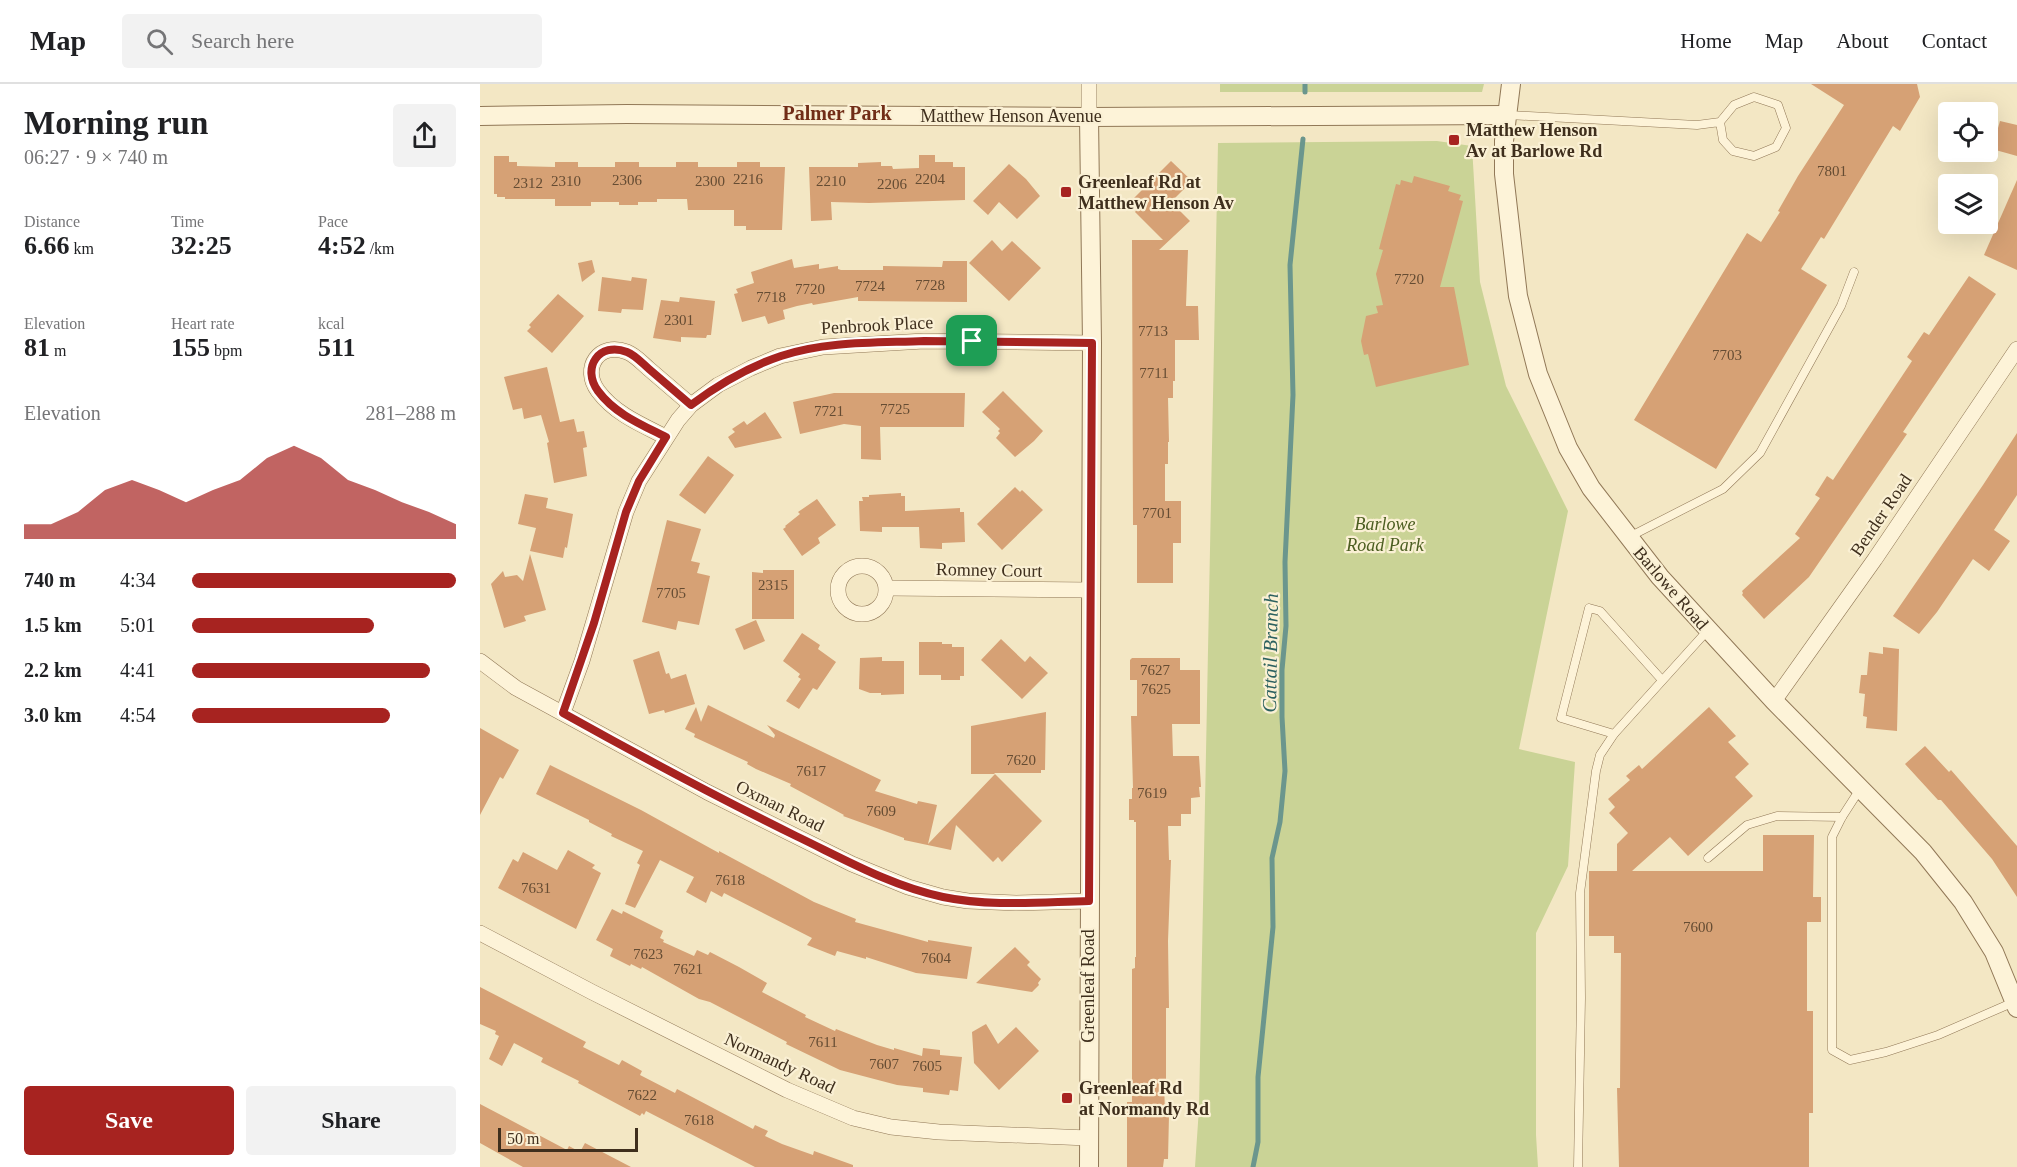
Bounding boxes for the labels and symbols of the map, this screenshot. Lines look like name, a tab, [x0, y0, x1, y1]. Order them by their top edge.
district label: Palmer Park	[782, 102, 892, 124]
street label: Matthew Henson Avenue	[920, 106, 1102, 126]
place label: Matthew Henson Av at Barlowe Rd	[1466, 120, 1602, 161]
marker: Matthew Henson Av at Barlowe Rd	[1447, 133, 1461, 147]
house number: 7801	[1817, 163, 1847, 179]
house number: 2216	[733, 171, 764, 187]
house number: 2204	[915, 171, 946, 187]
house number: 2306	[612, 172, 643, 188]
place label: Greenleaf Rd at Matthew Henson Av	[1078, 172, 1234, 213]
house number: 2310	[551, 173, 581, 189]
house number: 2300	[695, 173, 725, 189]
house number: 2210	[816, 173, 846, 189]
house number: 2312	[513, 175, 543, 191]
house number: 2206	[877, 176, 908, 192]
marker: Greenleaf Rd at Matthew Henson Av	[1059, 185, 1073, 199]
house number: 7720	[1394, 271, 1424, 287]
house number: 7728	[915, 277, 945, 293]
house number: 7724	[855, 278, 886, 294]
house number: 7720	[795, 281, 825, 297]
house number: 7718	[756, 289, 786, 305]
house number: 2301	[664, 312, 694, 328]
street label: Penbrook Place	[820, 312, 934, 338]
pin	[946, 315, 997, 366]
house number: 7713	[1138, 323, 1168, 339]
house number: 7703	[1712, 347, 1742, 363]
house number: 7711	[1139, 365, 1169, 381]
house number: 7725	[880, 401, 910, 417]
house number: 7721	[814, 403, 844, 419]
street label: Bender Road	[1846, 470, 1916, 560]
house number: 7701	[1142, 505, 1172, 521]
park label: Barlowe Road Park	[1345, 514, 1425, 555]
street label: Barlowe Road	[1630, 542, 1712, 634]
street label: Romney Court	[936, 559, 1042, 581]
house number: 2315	[758, 577, 788, 593]
house number: 7705	[656, 585, 686, 601]
water label: Cattail Branch	[1258, 593, 1282, 713]
house number: 7627	[1140, 662, 1171, 678]
house number: 7625	[1141, 681, 1171, 697]
house number: 7620	[1006, 752, 1036, 768]
house number: 7617	[796, 763, 827, 779]
street label: Oxman Road	[733, 776, 827, 836]
house number: 7619	[1137, 785, 1167, 801]
house number: 7609	[866, 803, 896, 819]
house number: 7618	[715, 872, 745, 888]
house number: 7631	[521, 880, 551, 896]
house number: 7600	[1683, 919, 1713, 935]
street label: Greenleaf Road	[1078, 929, 1098, 1043]
house number: 7623	[633, 946, 663, 962]
house number: 7604	[921, 950, 952, 966]
house number: 7621	[673, 961, 703, 977]
street label: Normandy Road	[722, 1029, 838, 1097]
house number: 7611	[808, 1034, 838, 1050]
house number: 7607	[869, 1056, 900, 1072]
house number: 7605	[912, 1058, 942, 1074]
place label: Greenleaf Rd at Normandy Rd	[1079, 1078, 1209, 1119]
house number: 7622	[627, 1087, 657, 1103]
marker: Greenleaf Rd at Normandy Rd	[1060, 1091, 1074, 1105]
house number: 7618	[684, 1112, 714, 1128]
scale bar	[498, 1125, 638, 1152]

